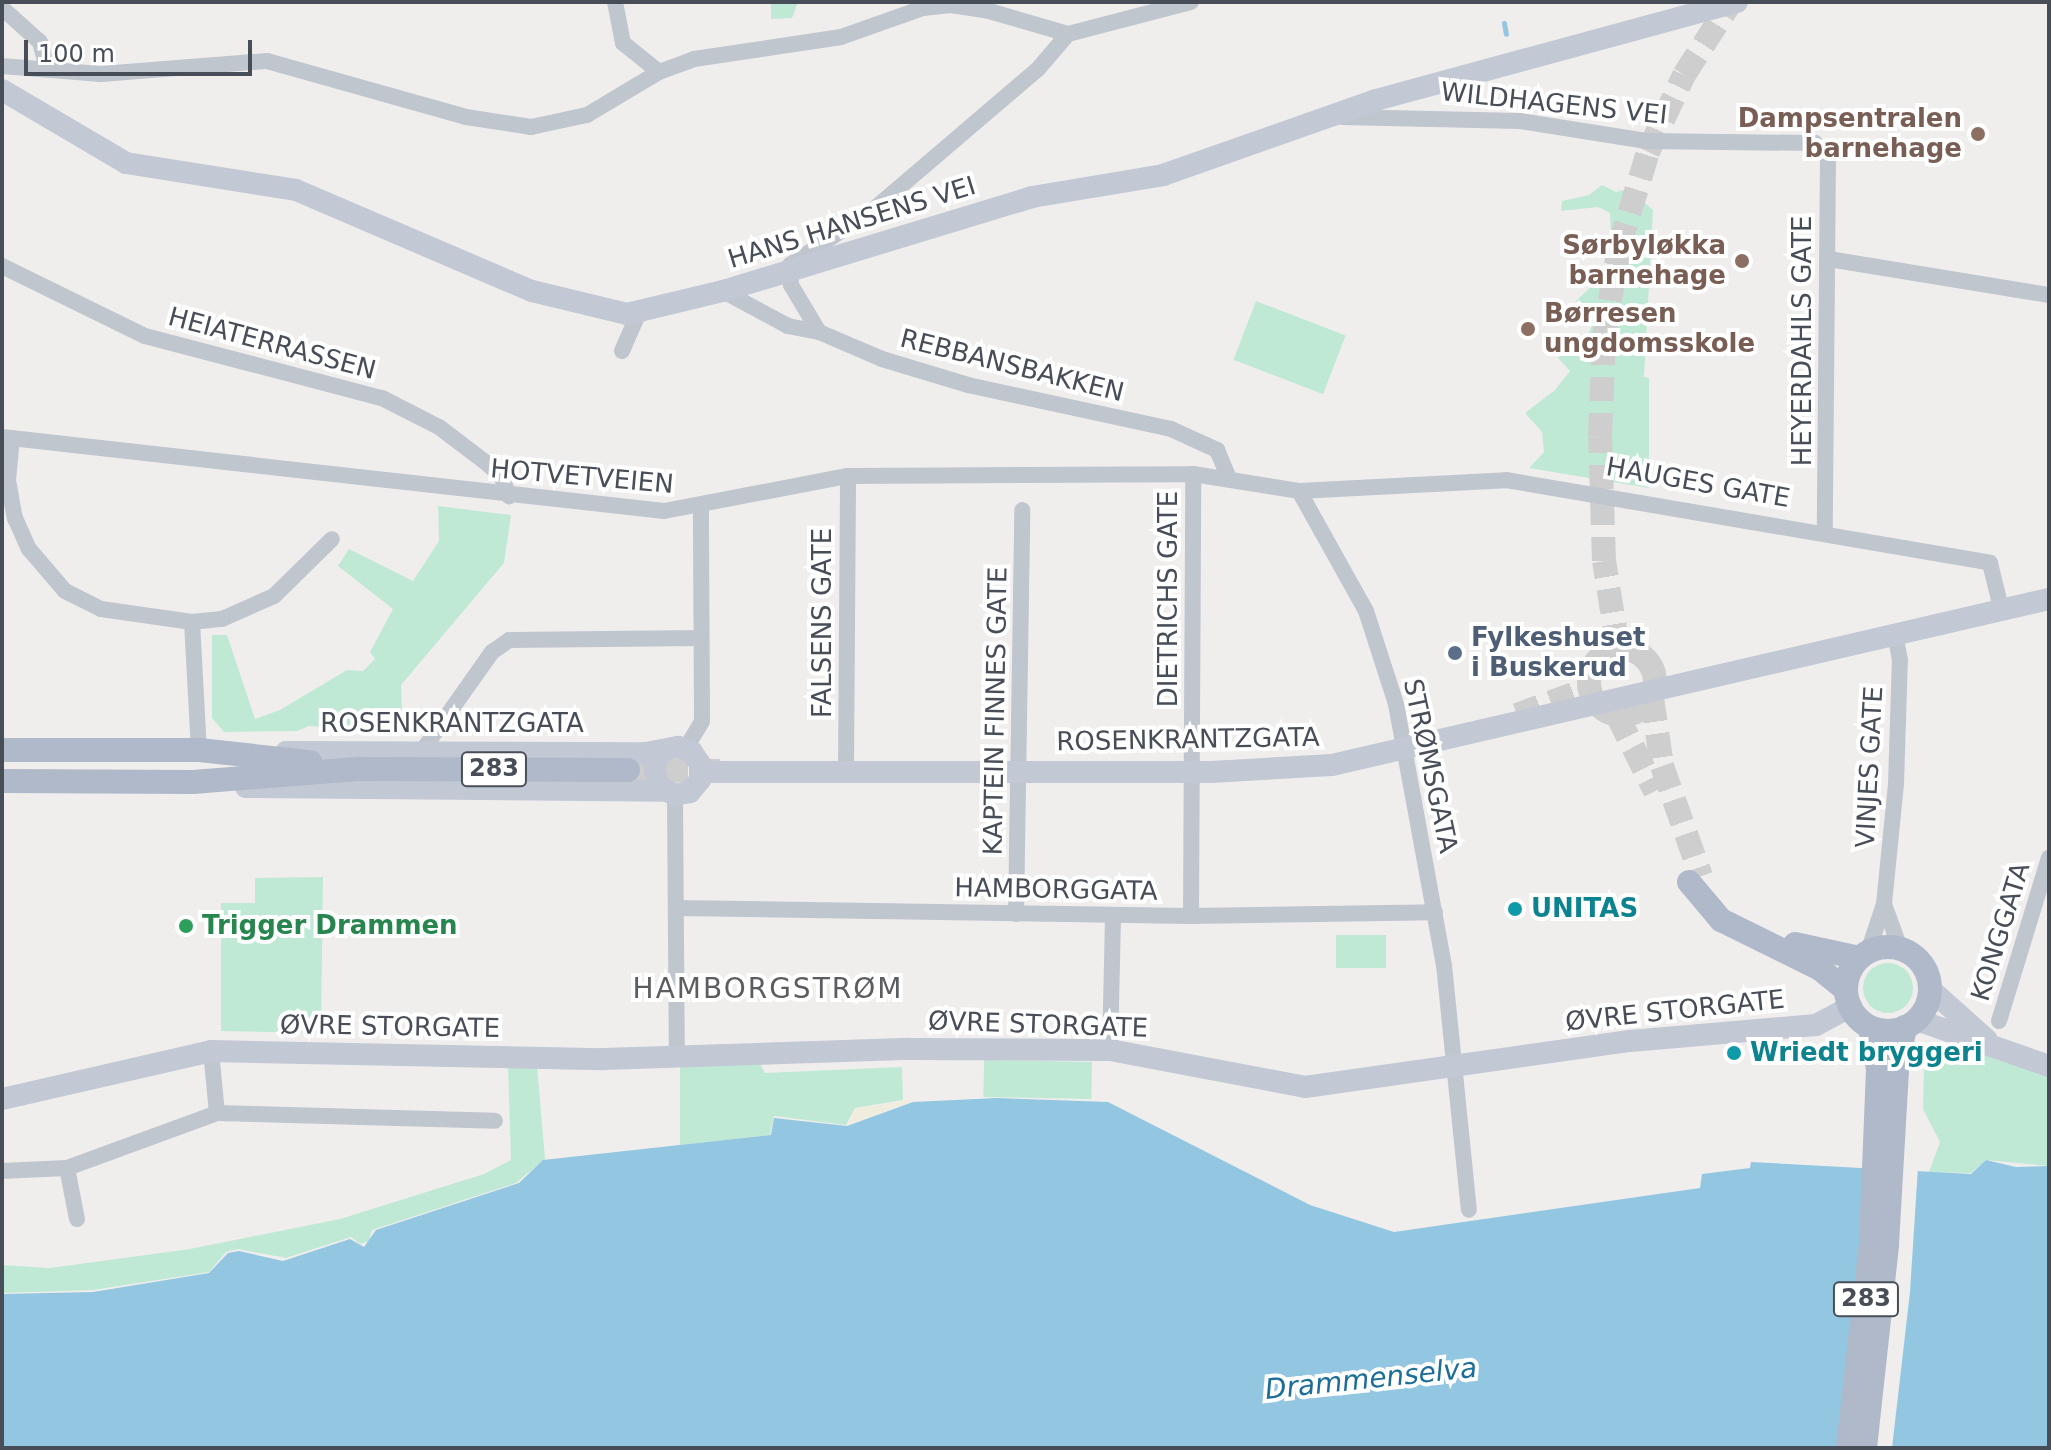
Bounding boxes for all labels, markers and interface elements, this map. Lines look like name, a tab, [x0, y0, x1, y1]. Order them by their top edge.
scale bar	[28, 24, 256, 74]
text: 100 m	[38, 40, 115, 68]
street label: WILDHAGENS VEI	[1439, 77, 1669, 131]
place label: Dampsentralen barnehage	[1738, 103, 1962, 164]
marker: Dampsentralen barnehage	[1969, 125, 1987, 143]
street label: HANS HANSENS VEI	[724, 170, 980, 276]
street label: HEYERDAHLS GATE	[1787, 216, 1819, 466]
place label: Sørbyløkka barnehage	[1562, 230, 1726, 292]
marker: Sørbyløkka barnehage	[1733, 252, 1751, 270]
place label: Børresen ungdomsskole	[1544, 298, 1755, 360]
street label: HEIATERRASSEN	[165, 301, 379, 387]
marker: Børresen ungdomsskole	[1519, 320, 1537, 338]
street label: REBBANSBAKKEN	[897, 323, 1127, 409]
street label: HAUGES GATE	[1604, 451, 1792, 515]
street label: HOTVETVEIEN	[489, 453, 675, 501]
street label: DIETRICHS GATE	[1153, 491, 1185, 707]
street label: FALSENS GATE	[807, 528, 839, 718]
street label: KAPTEIN FINNES GATE	[978, 566, 1014, 856]
place label: Fylkeshuset i Buskerud	[1471, 622, 1645, 684]
marker: Fylkeshuset i Buskerud	[1446, 644, 1464, 662]
street label: STRØMSGATA	[1396, 676, 1464, 856]
street label: VINJES GATE	[1850, 685, 1890, 849]
street label: ROSENKRANTZGATA	[320, 708, 584, 740]
street label: ROSENKRANTZGATA	[1056, 722, 1320, 758]
road number: 283	[460, 749, 528, 789]
street label: KONGGATA	[1965, 859, 2037, 1005]
street label: HAMBORGGATA	[954, 873, 1158, 907]
place label: UNITAS	[1531, 893, 1638, 925]
marker: UNITAS	[1506, 900, 1524, 918]
place label: Trigger Drammen	[202, 910, 458, 942]
marker: Trigger Drammen	[177, 917, 195, 935]
district label: HAMBORGSTRØM	[633, 972, 903, 1006]
street label: ØVRE STORGATE	[1564, 984, 1786, 1038]
street label: ØVRE STORGATE	[927, 1006, 1149, 1044]
street label: ØVRE STORGATE	[280, 1009, 500, 1045]
place label: Wriedt bryggeri	[1750, 1037, 1983, 1069]
marker: Wriedt bryggeri	[1725, 1044, 1743, 1062]
road number: 283	[1832, 1279, 1900, 1319]
water label: Drammenselva	[1263, 1351, 1479, 1407]

